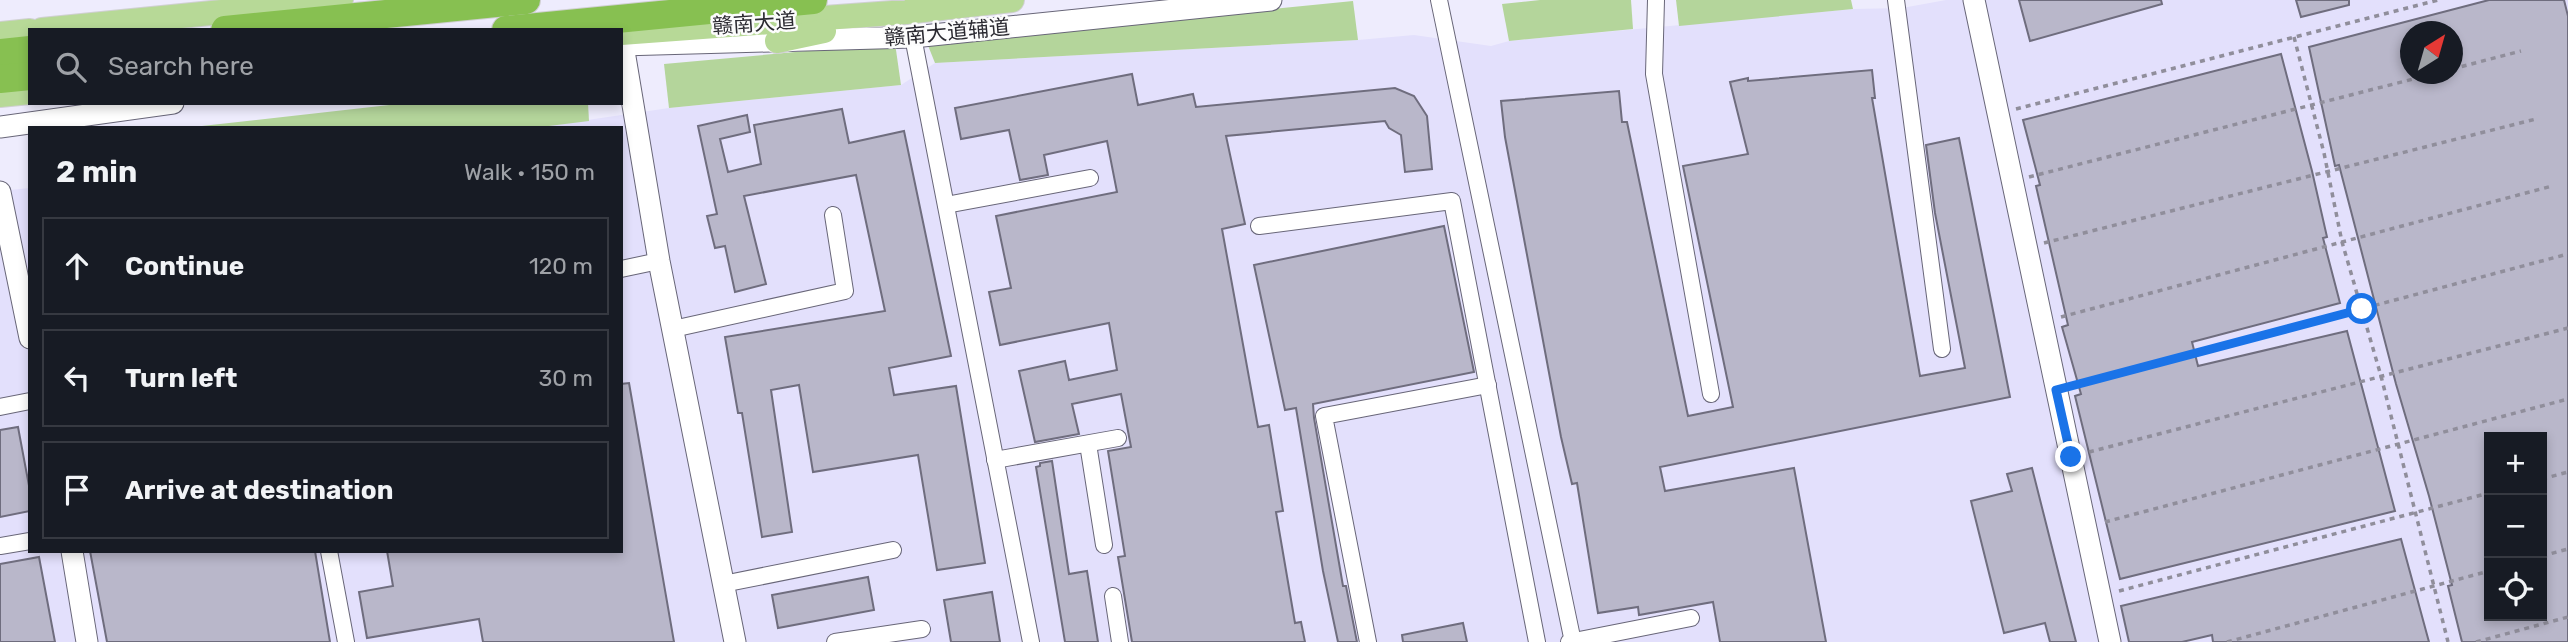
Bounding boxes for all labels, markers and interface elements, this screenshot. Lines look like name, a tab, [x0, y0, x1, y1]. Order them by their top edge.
street label: 赣南大道	[711, 8, 797, 38]
street label: 赣南大道辅道	[883, 14, 1011, 50]
north arrow	[2400, 21, 2463, 84]
search box	[28, 28, 623, 105]
icon: search	[52, 48, 90, 86]
text: Search here	[108, 51, 254, 82]
text: 2 min	[56, 154, 137, 190]
text: Walk · 150 m	[464, 158, 595, 186]
icon: ahead	[58, 247, 96, 285]
text: Continue	[125, 251, 244, 282]
text: 120 m	[529, 252, 593, 280]
route start	[2346, 293, 2377, 324]
icon: left	[58, 359, 96, 397]
text: Turn left	[125, 363, 237, 394]
text: 30 m	[538, 364, 593, 392]
map controls	[2484, 432, 2547, 621]
button: +	[2484, 432, 2547, 495]
route end	[2055, 441, 2086, 472]
icon: arrive	[58, 471, 96, 509]
text: Arrive at destination	[125, 475, 393, 506]
button: −	[2484, 495, 2547, 558]
button: locate	[2484, 558, 2547, 621]

